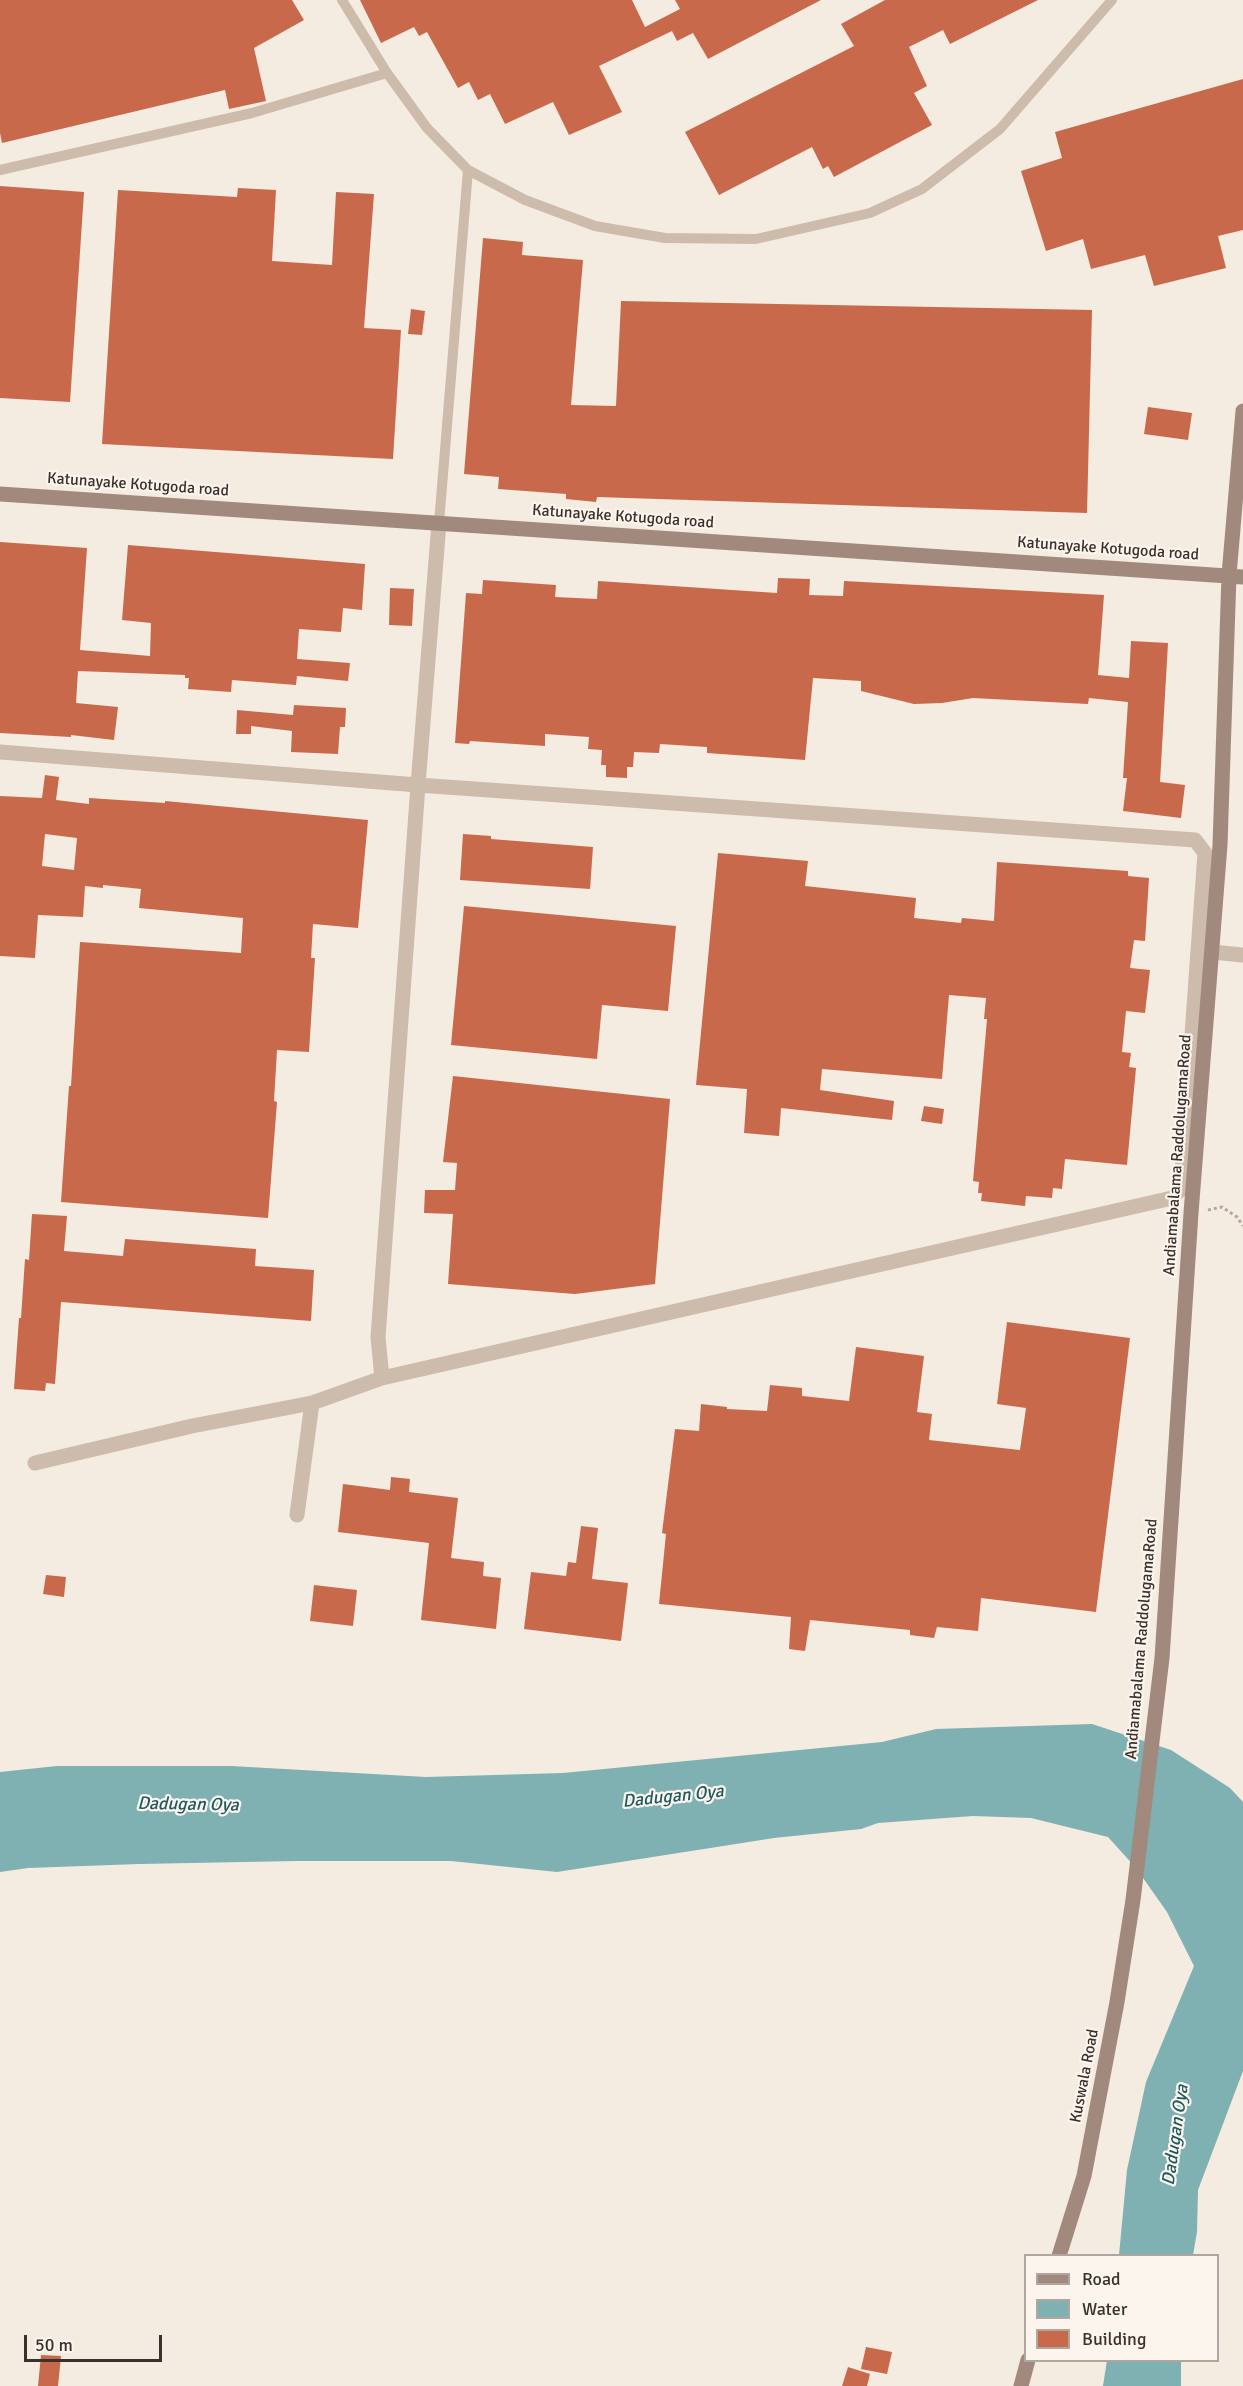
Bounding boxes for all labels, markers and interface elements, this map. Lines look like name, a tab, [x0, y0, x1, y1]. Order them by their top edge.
street label: Katunayake Kotugoda road	[46, 469, 230, 501]
street label: Katunayake Kotugoda road	[531, 501, 715, 533]
street label: Katunayake Kotugoda road	[1016, 533, 1200, 565]
street label: Andiamabalama RaddolugamaRoad	[1160, 1034, 1196, 1276]
street label: Andiamabalama RaddolugamaRoad	[1122, 1518, 1162, 1760]
water label: Dadugan Oya	[621, 1781, 725, 1813]
water label: Dadugan Oya	[137, 1793, 239, 1817]
street label: Kuswala Road	[1067, 2027, 1103, 2125]
water label: Dadugan Oya	[1158, 2083, 1194, 2187]
legend	[1024, 2254, 1219, 2362]
text: Road	[1082, 2268, 1121, 2290]
text: Water	[1082, 2298, 1127, 2320]
scale bar	[27, 2323, 165, 2361]
text: Building	[1082, 2328, 1146, 2350]
text: 50 m	[35, 2334, 73, 2356]

